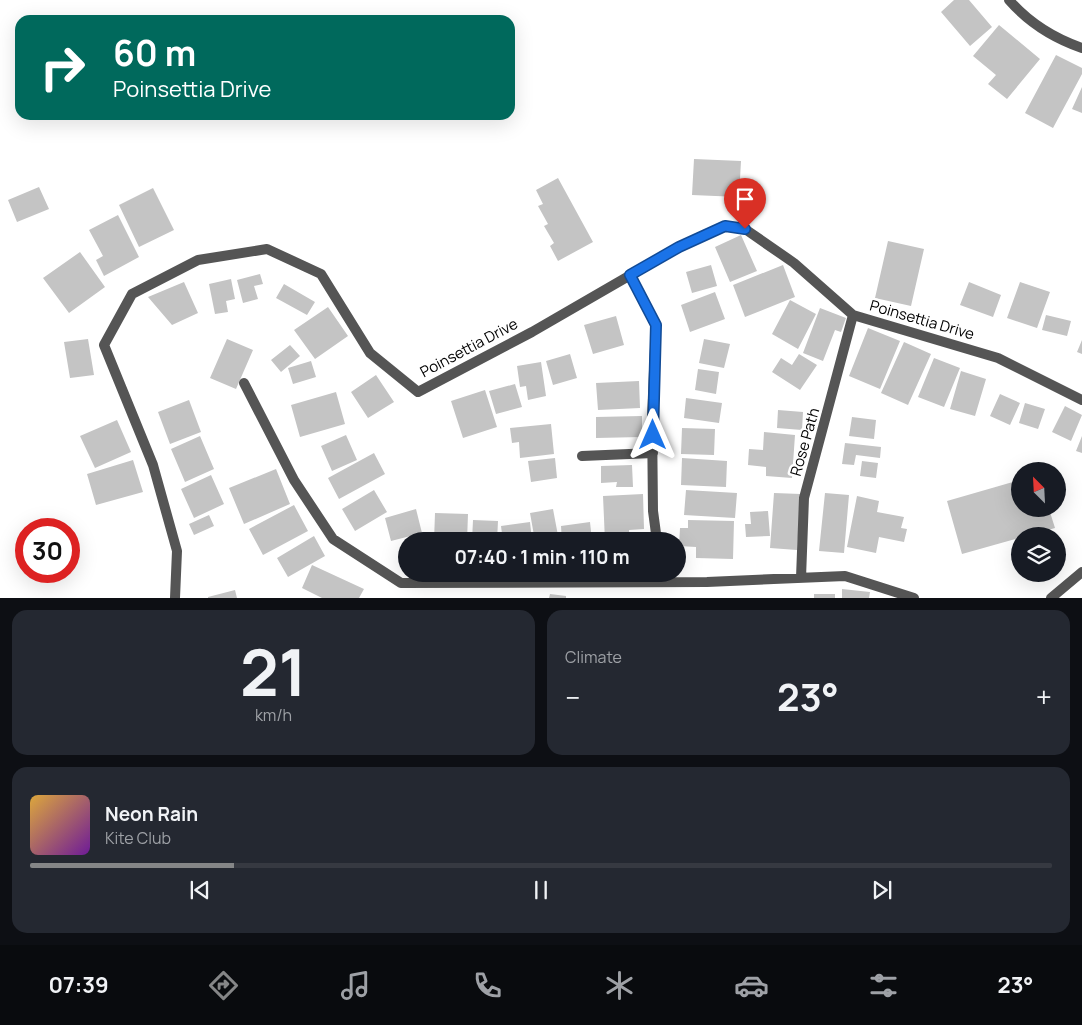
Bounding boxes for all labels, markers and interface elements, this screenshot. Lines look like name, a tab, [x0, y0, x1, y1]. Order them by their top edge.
text: 60 m	[113, 29, 196, 77]
icon: right	[30, 35, 95, 100]
text: Poinsettia Drive	[113, 74, 271, 104]
pin	[724, 178, 766, 229]
icon: arrive	[731, 185, 759, 213]
street label: Poinsettia Drive	[867, 295, 977, 345]
street label: Poinsettia Drive	[416, 313, 522, 382]
street label: Rose Path	[785, 405, 824, 478]
position arrow	[626, 408, 678, 460]
north arrow	[1011, 462, 1066, 518]
map controls	[1011, 462, 1066, 582]
speed limit sign: 30	[15, 518, 80, 583]
button: layers	[1011, 527, 1066, 582]
text: 07:40 · 1 min · 110 m	[455, 544, 629, 570]
text: 21	[240, 627, 307, 716]
text: Climate	[565, 646, 622, 668]
text: 23°	[777, 670, 839, 722]
text: −	[565, 678, 580, 716]
text: +	[1036, 678, 1052, 716]
text: km/h	[255, 704, 292, 726]
text: Neon Rain	[105, 801, 198, 827]
text: Kite Club	[105, 827, 171, 849]
icon: previous	[186, 876, 214, 904]
icon: pause	[527, 876, 555, 904]
icon: next	[868, 876, 896, 904]
icon: directions	[206, 968, 241, 1003]
icon: music	[338, 968, 373, 1003]
icon: phone	[470, 968, 505, 1003]
icon: climate	[602, 968, 637, 1003]
icon: car	[734, 968, 769, 1003]
icon: filters	[866, 968, 901, 1003]
text: 07:39	[48, 970, 109, 1000]
text: 23°	[998, 970, 1033, 1000]

